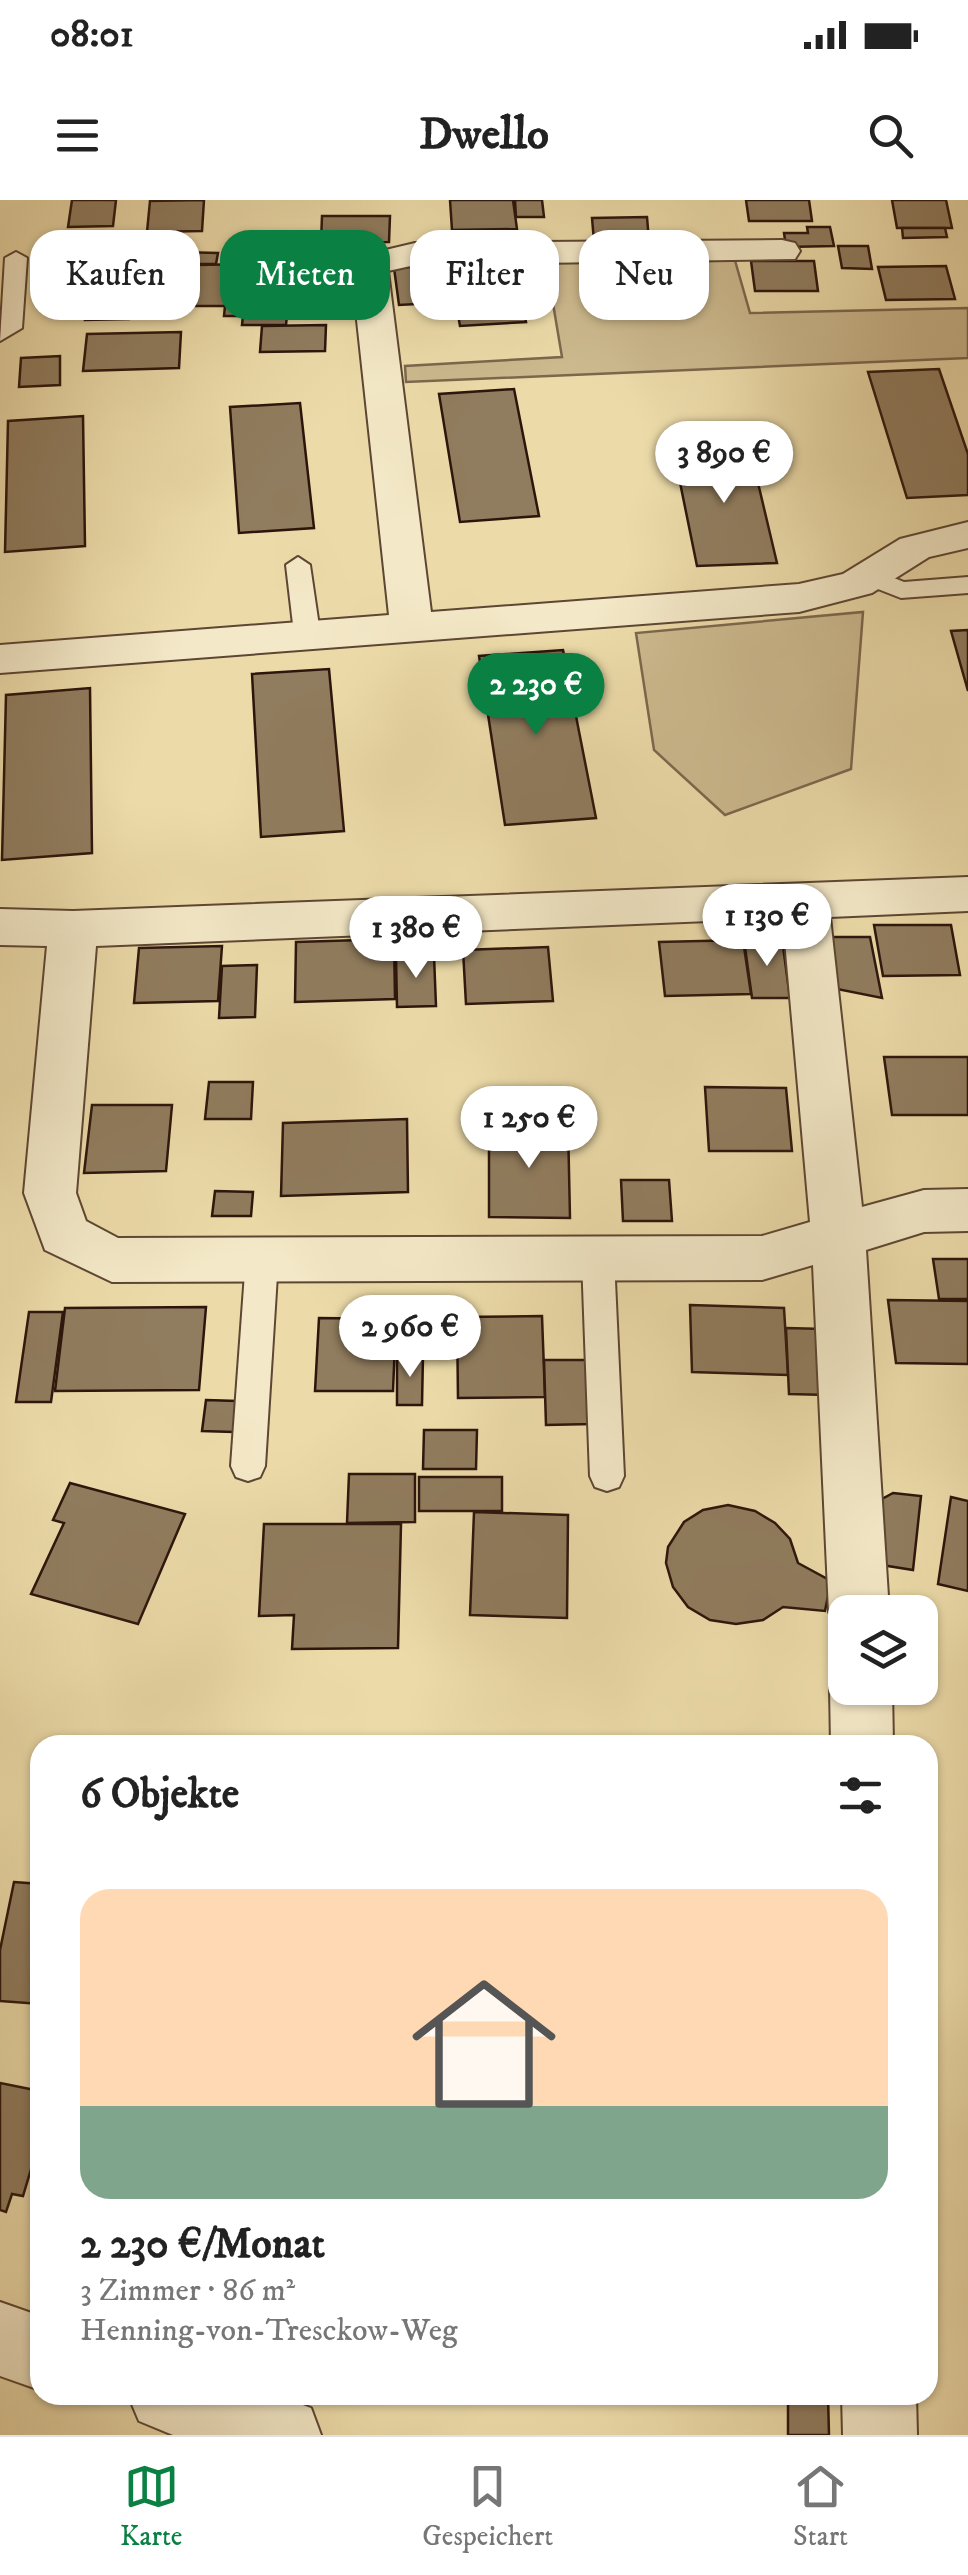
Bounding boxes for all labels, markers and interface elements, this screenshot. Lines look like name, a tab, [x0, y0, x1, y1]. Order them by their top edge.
text: 08:01	[50, 11, 134, 59]
text: Dwello	[419, 107, 549, 163]
icon: menu	[50, 108, 105, 163]
icon: search	[863, 108, 918, 163]
chip: Kaufen	[30, 230, 200, 320]
chip: Mieten	[220, 230, 390, 320]
chip: Filter	[410, 230, 559, 320]
chip: Neu	[579, 230, 709, 320]
pin: 3 890 €	[632, 421, 816, 506]
text: 3 890 €	[677, 433, 771, 473]
pin: 2 230 €	[444, 653, 628, 738]
text: 2 230 €	[489, 665, 583, 705]
pin: 1 130 €	[675, 884, 859, 969]
pin: 1 380 €	[324, 896, 508, 981]
text: 1 130 €	[724, 896, 810, 936]
text: 1 380 €	[371, 908, 461, 948]
pin: 1 250 €	[437, 1086, 621, 1171]
text: 1 250 €	[483, 1098, 575, 1138]
pin: 2 960 €	[318, 1295, 502, 1380]
text: 2 960 €	[361, 1307, 459, 1347]
map controls	[828, 1595, 938, 1705]
button: layers	[828, 1595, 938, 1705]
icon: filters	[833, 1768, 888, 1823]
text: 6 Objekte	[80, 1769, 239, 1821]
icon: home	[394, 1954, 574, 2134]
text: 2 230 €/Monat	[80, 2219, 325, 2271]
text: 3 Zimmer · 86 m²	[80, 2271, 295, 2311]
text: Henning-von-Tresckow-Weg	[80, 2311, 458, 2351]
tab: Karte	[120, 2459, 182, 2554]
tab: Gespeichert	[422, 2459, 553, 2554]
tab: Start	[793, 2459, 848, 2554]

